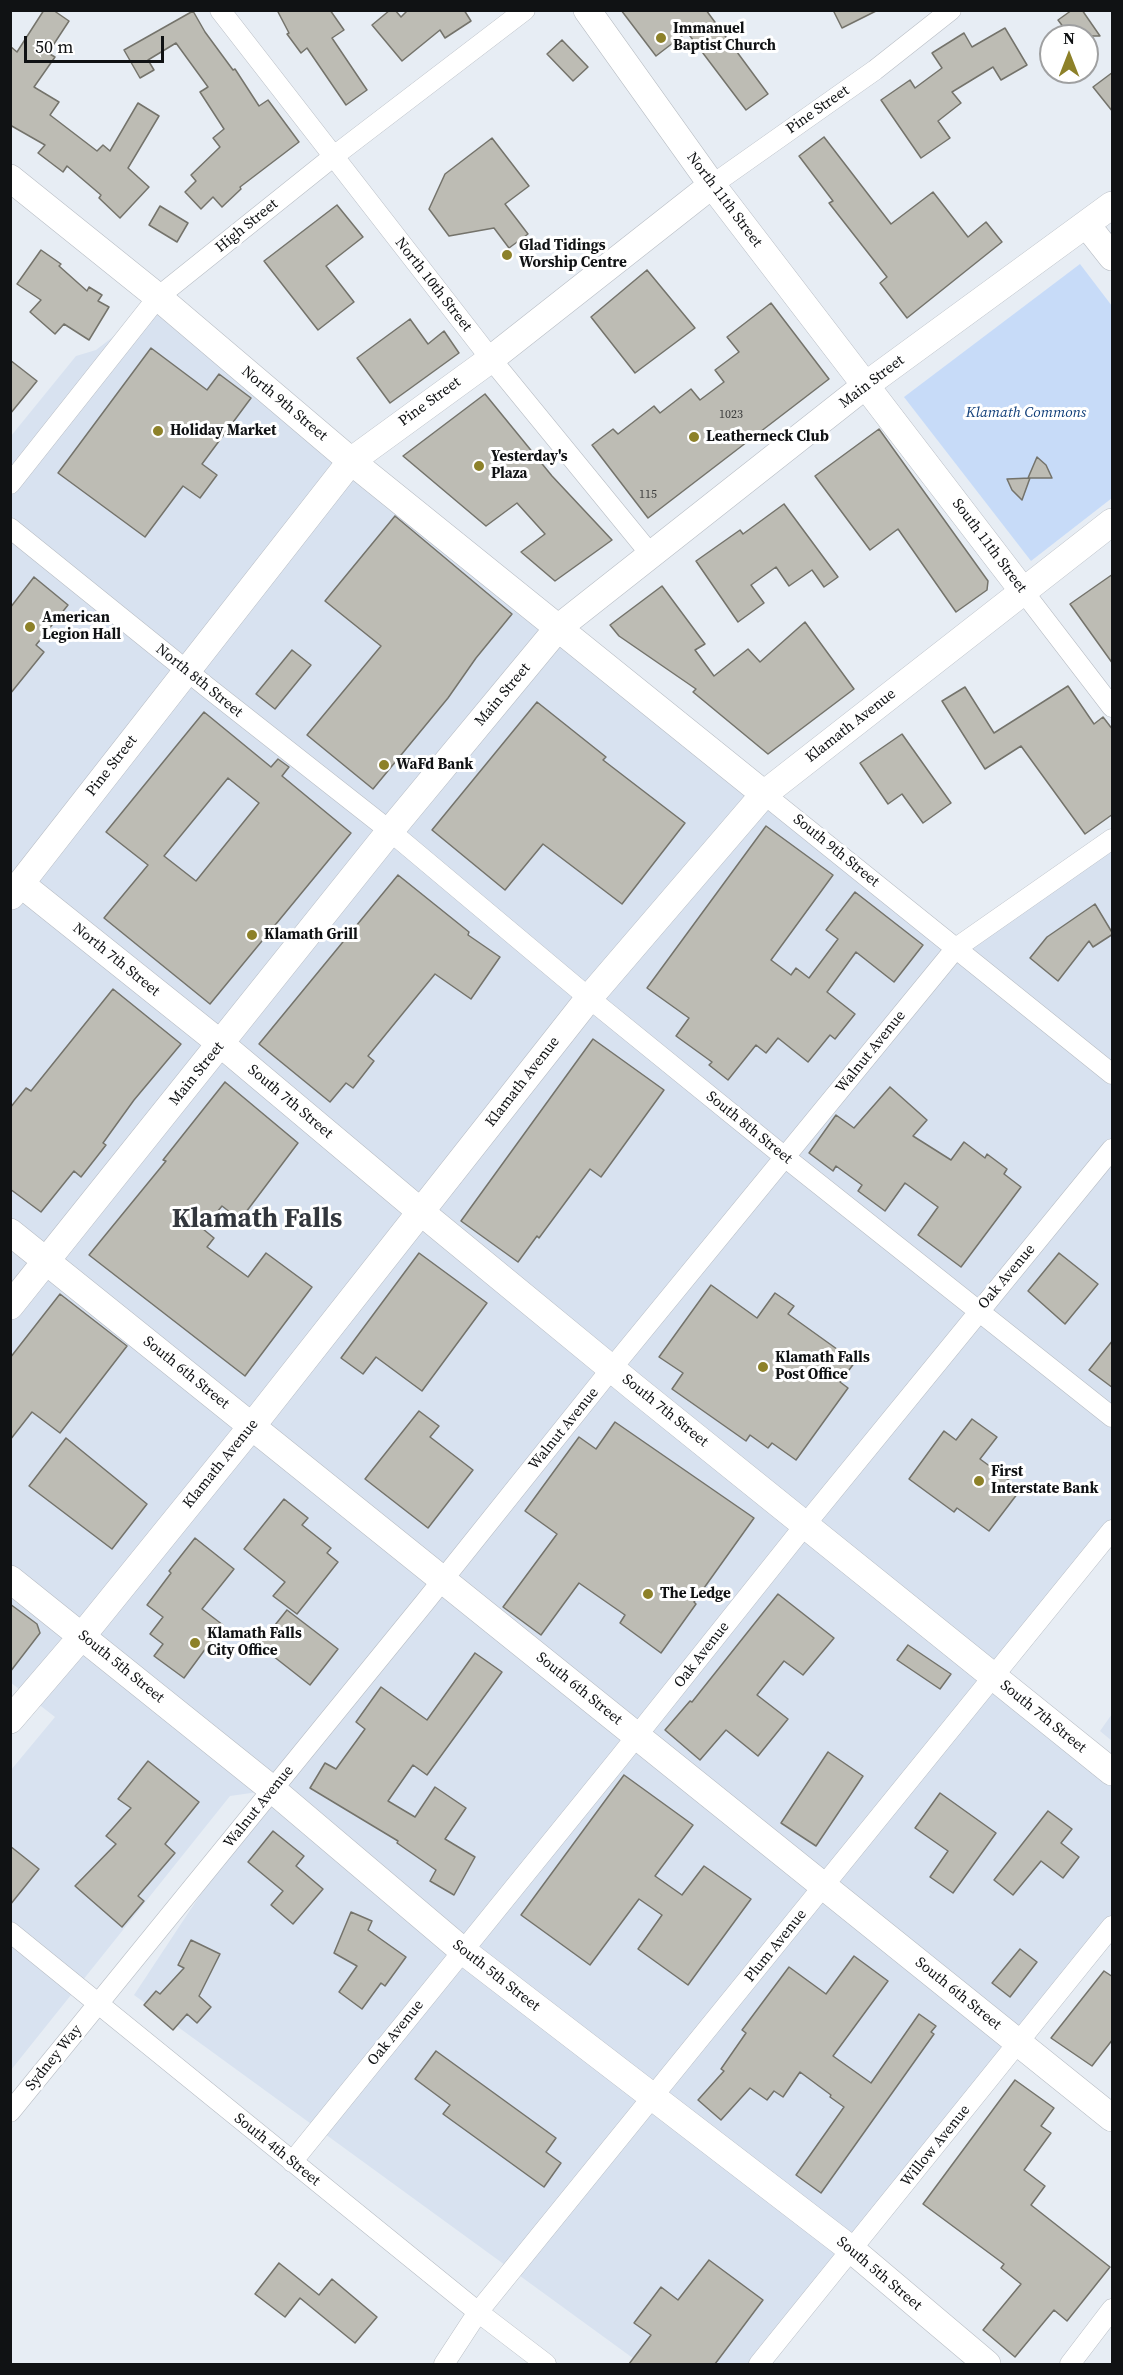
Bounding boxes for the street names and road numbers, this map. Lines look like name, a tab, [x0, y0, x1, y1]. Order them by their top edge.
street label: Pine Street	[783, 82, 853, 138]
street label: North 11th Street	[682, 149, 766, 251]
street label: High Street	[212, 195, 282, 257]
street label: North 10th Street	[391, 234, 475, 336]
street label: Main Street	[836, 352, 908, 412]
street label: North 9th Street	[237, 363, 331, 445]
street label: Pine Street	[395, 373, 465, 431]
street label: South 11th Street	[948, 495, 1030, 597]
street label: North 8th Street	[152, 640, 246, 722]
street label: Main Street	[471, 660, 535, 730]
street label: Klamath Avenue	[802, 685, 900, 767]
street label: Pine Street	[83, 732, 141, 800]
street label: South 9th Street	[789, 811, 883, 891]
street label: North 7th Street	[69, 919, 163, 1001]
street label: Walnut Avenue	[832, 1007, 910, 1097]
street label: Klamath Avenue	[482, 1033, 564, 1131]
street label: Main Street	[166, 1039, 228, 1109]
street label: South 7th Street	[244, 1061, 336, 1143]
street label: South 8th Street	[702, 1088, 796, 1168]
street label: Oak Avenue	[975, 1241, 1039, 1313]
street label: South 6th Street	[139, 1333, 233, 1413]
street label: South 7th Street	[618, 1371, 712, 1451]
street label: Walnut Avenue	[525, 1384, 603, 1474]
street label: Klamath Avenue	[179, 1416, 263, 1512]
street label: Oak Avenue	[671, 1618, 733, 1692]
street label: South 5th Street	[74, 1627, 168, 1707]
street label: South 6th Street	[532, 1649, 626, 1729]
street label: South 7th Street	[996, 1677, 1090, 1757]
street label: Walnut Avenue	[220, 1762, 298, 1852]
street label: Plum Avenue	[741, 1906, 811, 1986]
street label: South 5th Street	[449, 1936, 543, 2016]
street label: South 6th Street	[911, 1954, 1005, 2034]
street label: Oak Avenue	[364, 1997, 428, 2069]
street label: Sydney Way	[22, 2021, 86, 2095]
street label: Willow Avenue	[898, 2101, 974, 2191]
street label: South 4th Street	[230, 2110, 324, 2190]
street label: South 5th Street	[833, 2233, 925, 2315]

